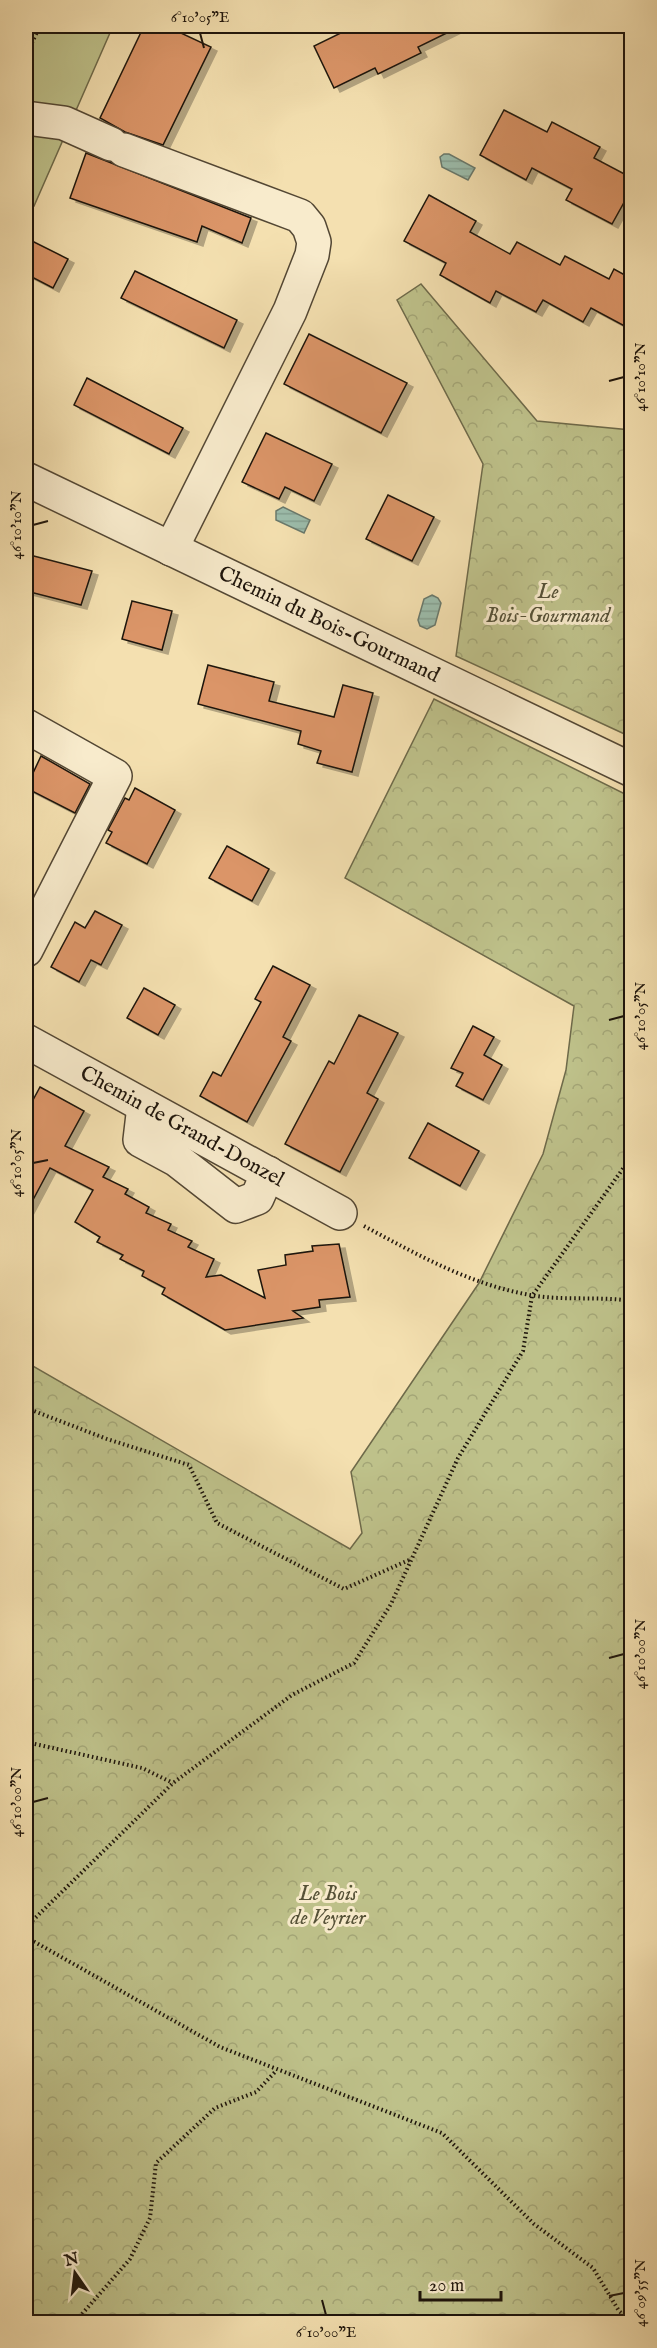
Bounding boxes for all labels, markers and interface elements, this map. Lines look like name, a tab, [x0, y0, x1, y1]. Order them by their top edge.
text: 6°10'05"E	[171, 8, 229, 27]
text: 46°10'10"N	[631, 343, 650, 411]
text: 46°10'10"N	[7, 491, 26, 559]
street label: Chemin du Bois-Gourmand	[214, 560, 445, 689]
park label: Le Bois-Gourmand	[486, 579, 612, 630]
text: 46°10'05"N	[631, 982, 650, 1050]
street label: Chemin de Grand-Donzel	[75, 1060, 289, 1193]
text: 46°10'05"N	[7, 1129, 26, 1197]
text: 46°10'00"N	[631, 1619, 650, 1689]
text: 46°10'00"N	[7, 1767, 26, 1837]
park label: Le Bois de Veyrier	[290, 1881, 366, 1932]
north arrow	[45, 2243, 105, 2303]
text: N	[62, 2249, 81, 2272]
text: 46°09'55"N	[631, 2259, 650, 2327]
scale bar	[420, 2264, 501, 2302]
text: 20 m	[429, 2275, 464, 2298]
text: 6°10'00"E	[296, 2323, 356, 2342]

